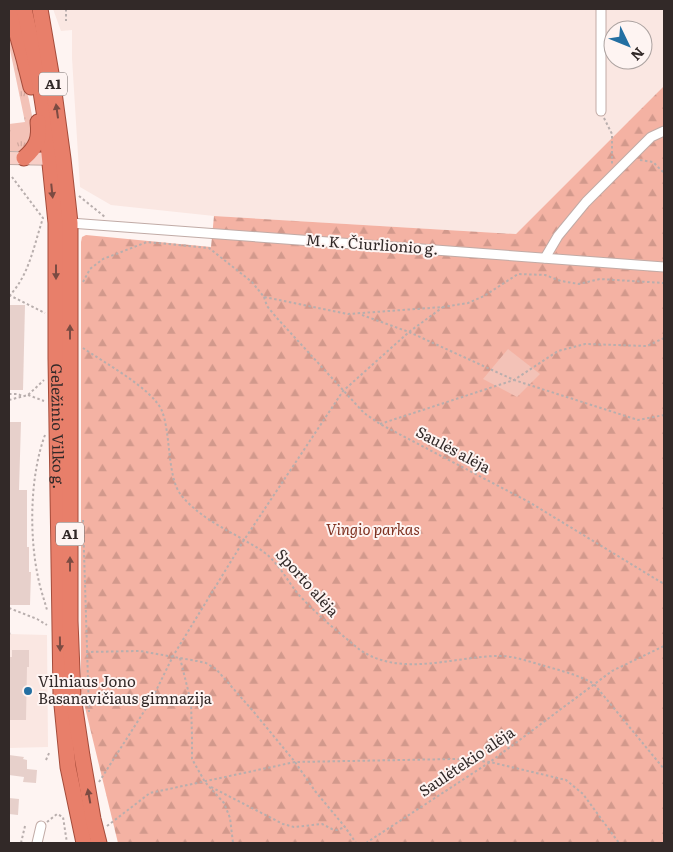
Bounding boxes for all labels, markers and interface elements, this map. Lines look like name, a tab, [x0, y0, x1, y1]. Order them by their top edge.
north arrow	[603, 20, 653, 70]
text: N	[627, 43, 650, 66]
road number: A1	[39, 72, 67, 96]
one-way arrow	[52, 103, 60, 119]
one-way arrow	[48, 183, 56, 199]
street label: M. K. Čiurlionio g.	[305, 227, 439, 260]
one-way arrow	[52, 264, 60, 280]
one-way arrow	[66, 324, 74, 340]
street label: Geležinio Vilko g.	[46, 363, 71, 489]
street label: Saulės alėja	[412, 419, 496, 478]
park label: Vingio parkas	[326, 517, 420, 540]
road number: A1	[56, 522, 84, 546]
street label: Sporto alėja	[271, 543, 346, 622]
one-way arrow	[66, 556, 74, 572]
one-way arrow	[56, 637, 64, 653]
place label: Vilniaus Jono Basanavičiaus gimnazija	[38, 669, 213, 709]
marker: Vilniaus Jono Basanavičiaus gimnazija	[22, 685, 34, 697]
street label: Saulėtekio alėja	[414, 720, 519, 801]
one-way arrow	[85, 788, 93, 803]

